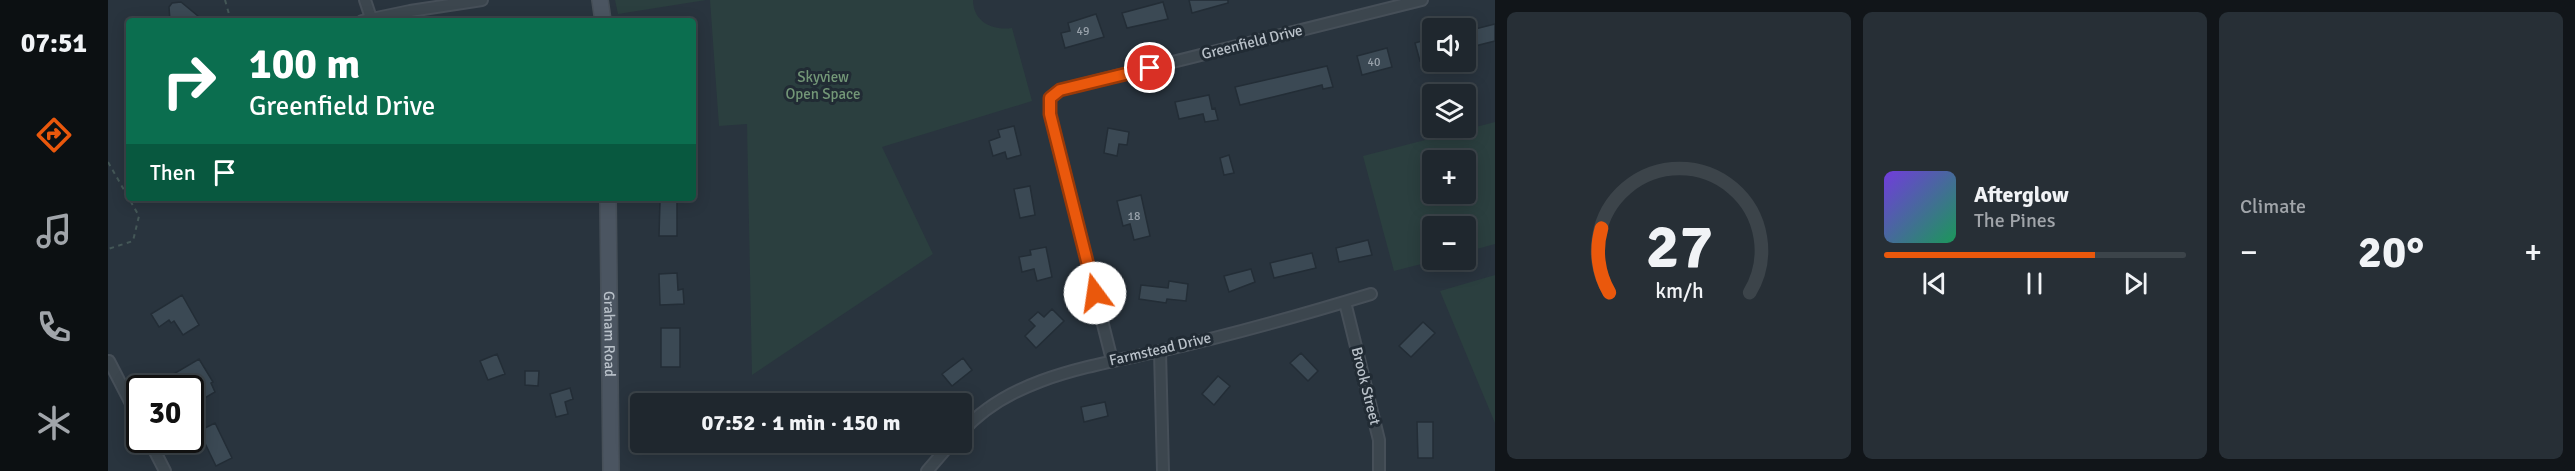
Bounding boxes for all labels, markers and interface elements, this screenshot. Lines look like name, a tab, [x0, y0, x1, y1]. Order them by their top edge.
map controls	[1422, 18, 1476, 270]
button: sound	[1422, 18, 1476, 72]
street label: Greenfield Drive	[1200, 21, 1304, 63]
house number: 49	[1077, 24, 1089, 39]
text: 07:51	[21, 27, 87, 60]
text: 100 m	[249, 39, 360, 90]
icon: right	[150, 42, 228, 120]
pin	[1124, 42, 1175, 93]
icon: arrive	[1133, 51, 1166, 84]
house number: 40	[1368, 55, 1380, 70]
park label: Skyview Open Space	[785, 68, 861, 103]
button: layers	[1422, 84, 1476, 138]
text: Greenfield Drive	[249, 90, 435, 123]
icon: directions	[33, 114, 75, 156]
button: +	[1422, 150, 1476, 204]
icon: arrive	[208, 156, 241, 189]
text: Then	[150, 159, 196, 186]
text: Afterglow	[1974, 181, 2069, 208]
text: Climate	[2240, 194, 2306, 219]
text: 27	[1645, 208, 1713, 285]
text: The Pines	[1974, 208, 2056, 233]
house number: 18	[1128, 209, 1140, 224]
icon: music	[33, 210, 75, 252]
button: −	[1422, 216, 1476, 270]
text: 20°	[2358, 225, 2424, 280]
text: −	[2240, 232, 2258, 273]
text: +	[2524, 232, 2542, 273]
position arrow	[1063, 261, 1127, 325]
icon: previous	[1918, 267, 1951, 300]
icon: pause	[2018, 267, 2051, 300]
icon: next	[2119, 267, 2152, 300]
text: km/h	[1655, 278, 1703, 304]
street label: Graham Road	[600, 291, 619, 377]
icon: phone	[33, 306, 75, 348]
street label: Farmstead Drive	[1107, 329, 1213, 369]
street label: Brook Street	[1348, 345, 1384, 427]
speed limit sign: 30	[126, 375, 204, 453]
icon: climate	[33, 402, 75, 444]
text: 07:52 · 1 min · 150 m	[701, 409, 901, 436]

